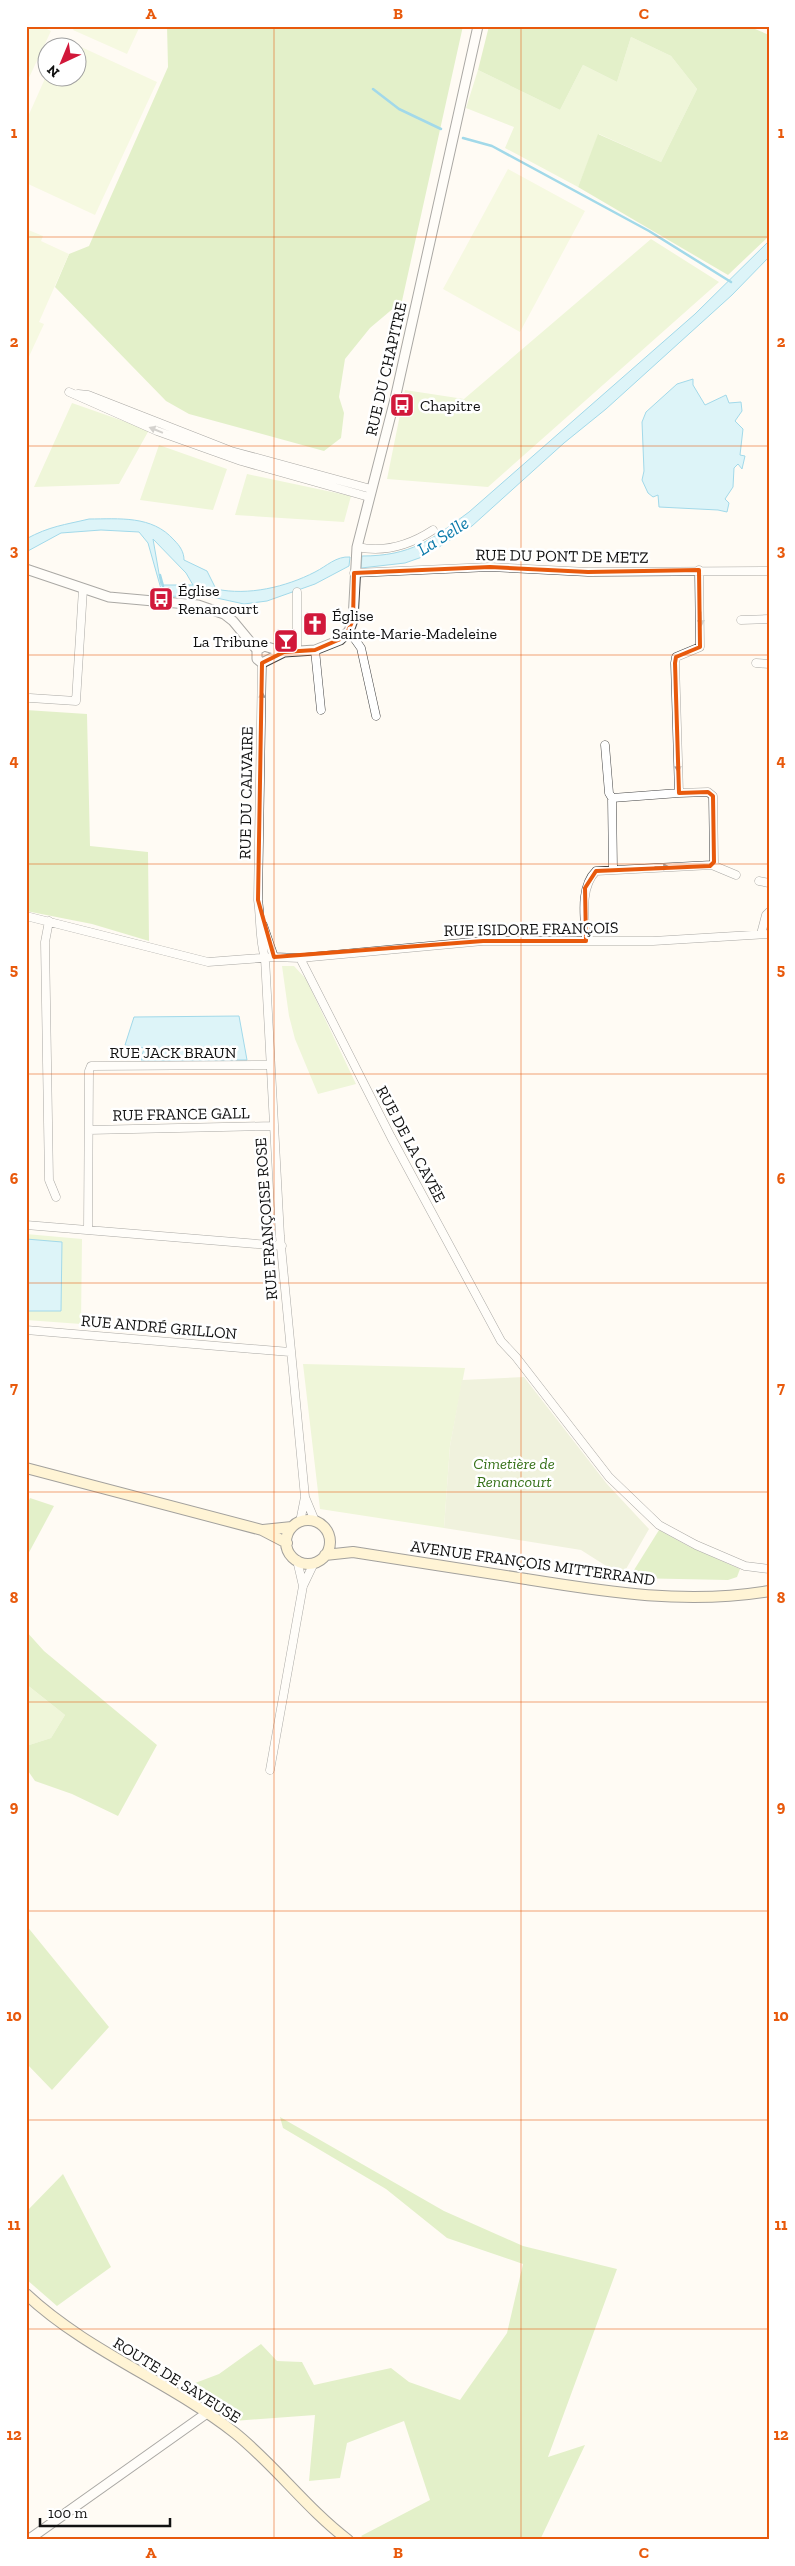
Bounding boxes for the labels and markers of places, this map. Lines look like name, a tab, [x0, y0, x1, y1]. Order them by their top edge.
bus stop icon: Chapitre	[389, 392, 415, 418]
place label: Chapitre	[420, 396, 480, 415]
place label: Église Renancourt	[178, 581, 259, 618]
bus stop icon: Église Renancourt	[148, 586, 174, 612]
place label: Église Sainte-Marie-Madeleine	[332, 606, 497, 643]
church icon: Église Sainte-Marie-Madeleine	[302, 611, 328, 637]
bar icon: La Tribune	[273, 628, 299, 654]
place label: La Tribune	[193, 632, 268, 651]

